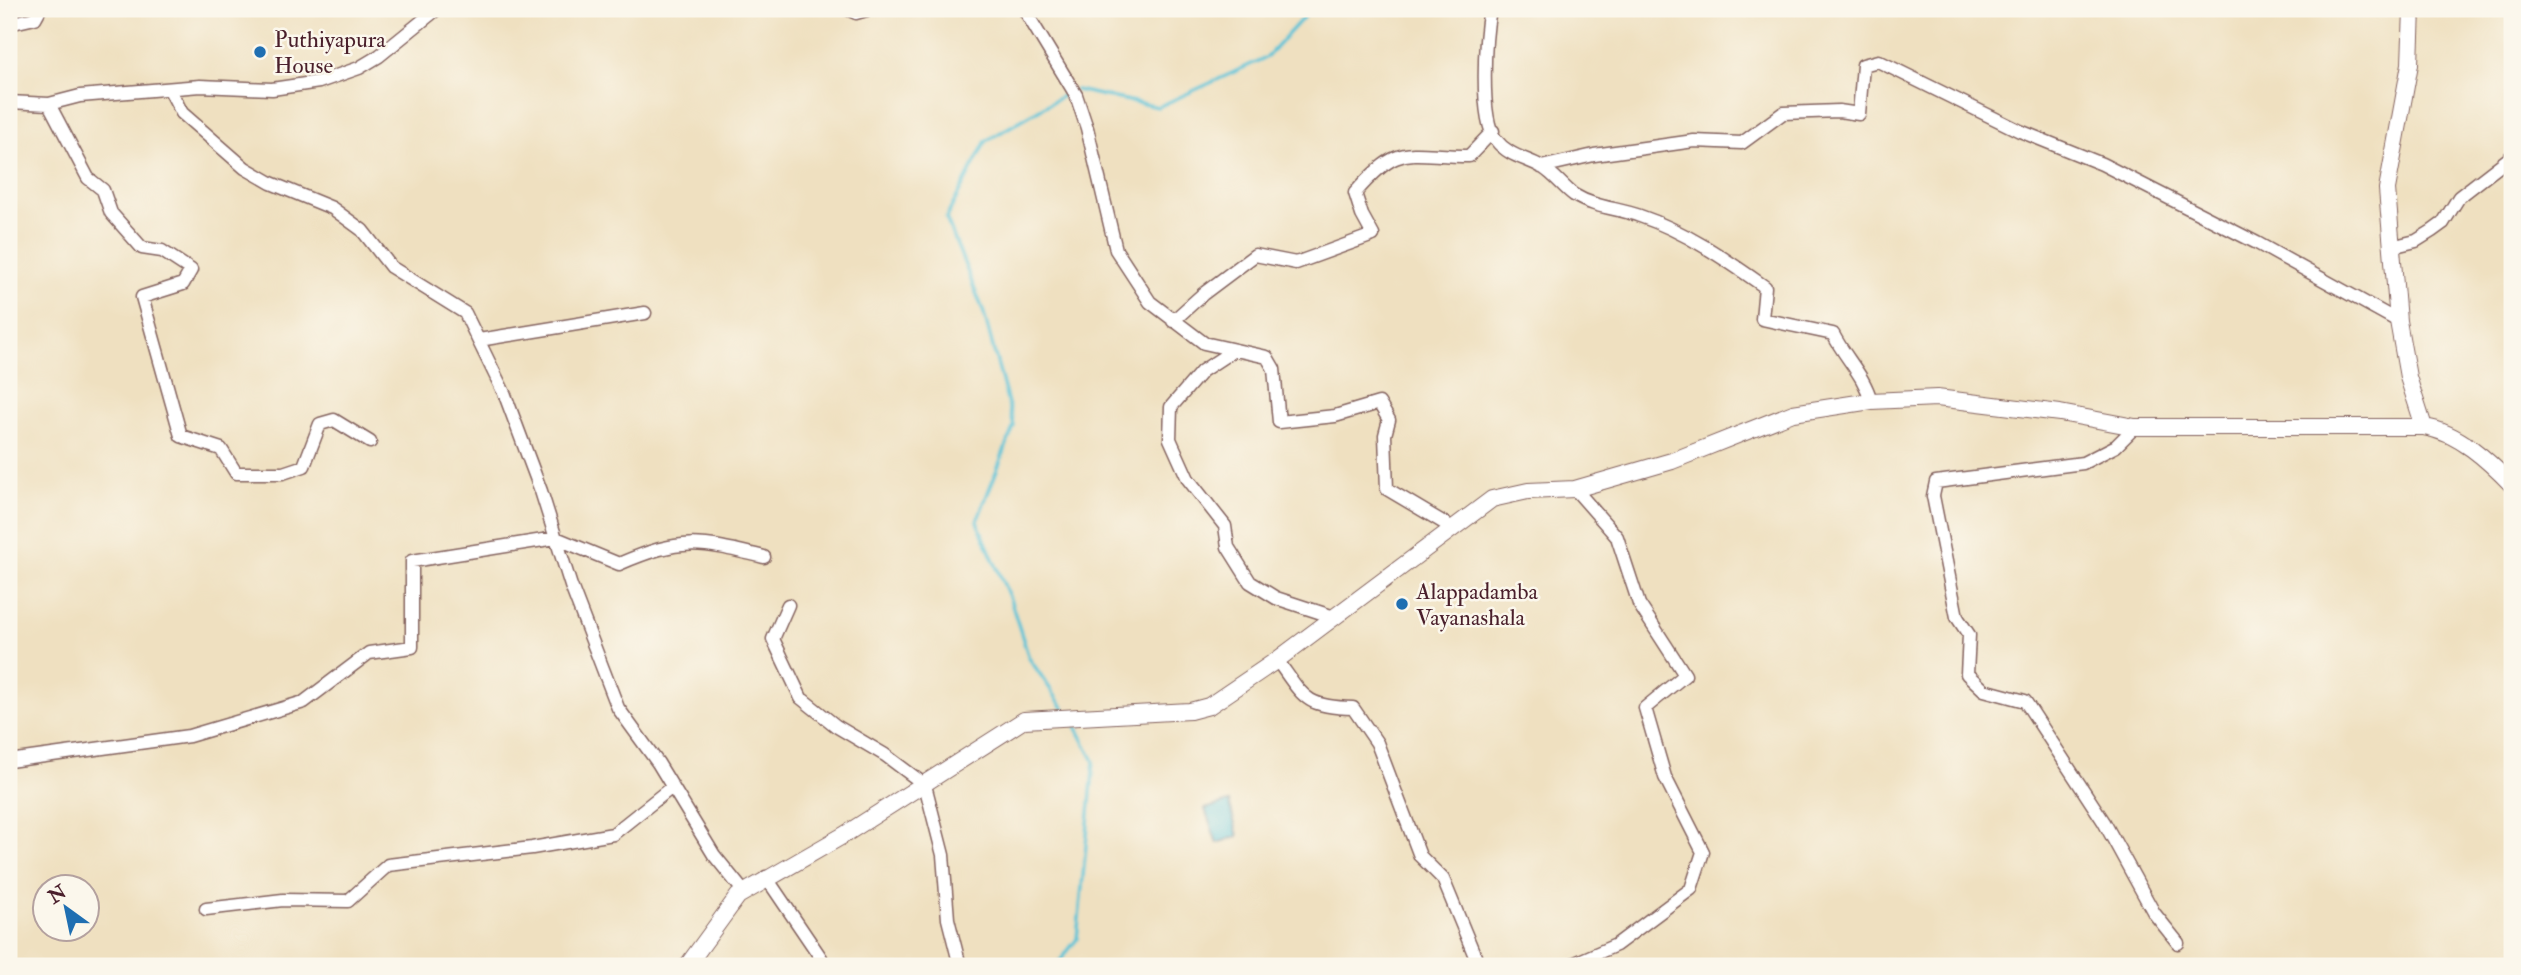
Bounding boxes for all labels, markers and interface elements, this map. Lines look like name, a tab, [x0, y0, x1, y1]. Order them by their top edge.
place label: Puthiyapura House	[274, 25, 386, 80]
marker: Puthiyapura House	[252, 44, 268, 60]
place label: Alappadamba Vayanashala	[1415, 577, 1538, 632]
marker: Alappadamba Vayanashala	[1394, 596, 1410, 612]
north arrow	[32, 874, 102, 944]
text: N	[43, 879, 72, 910]

